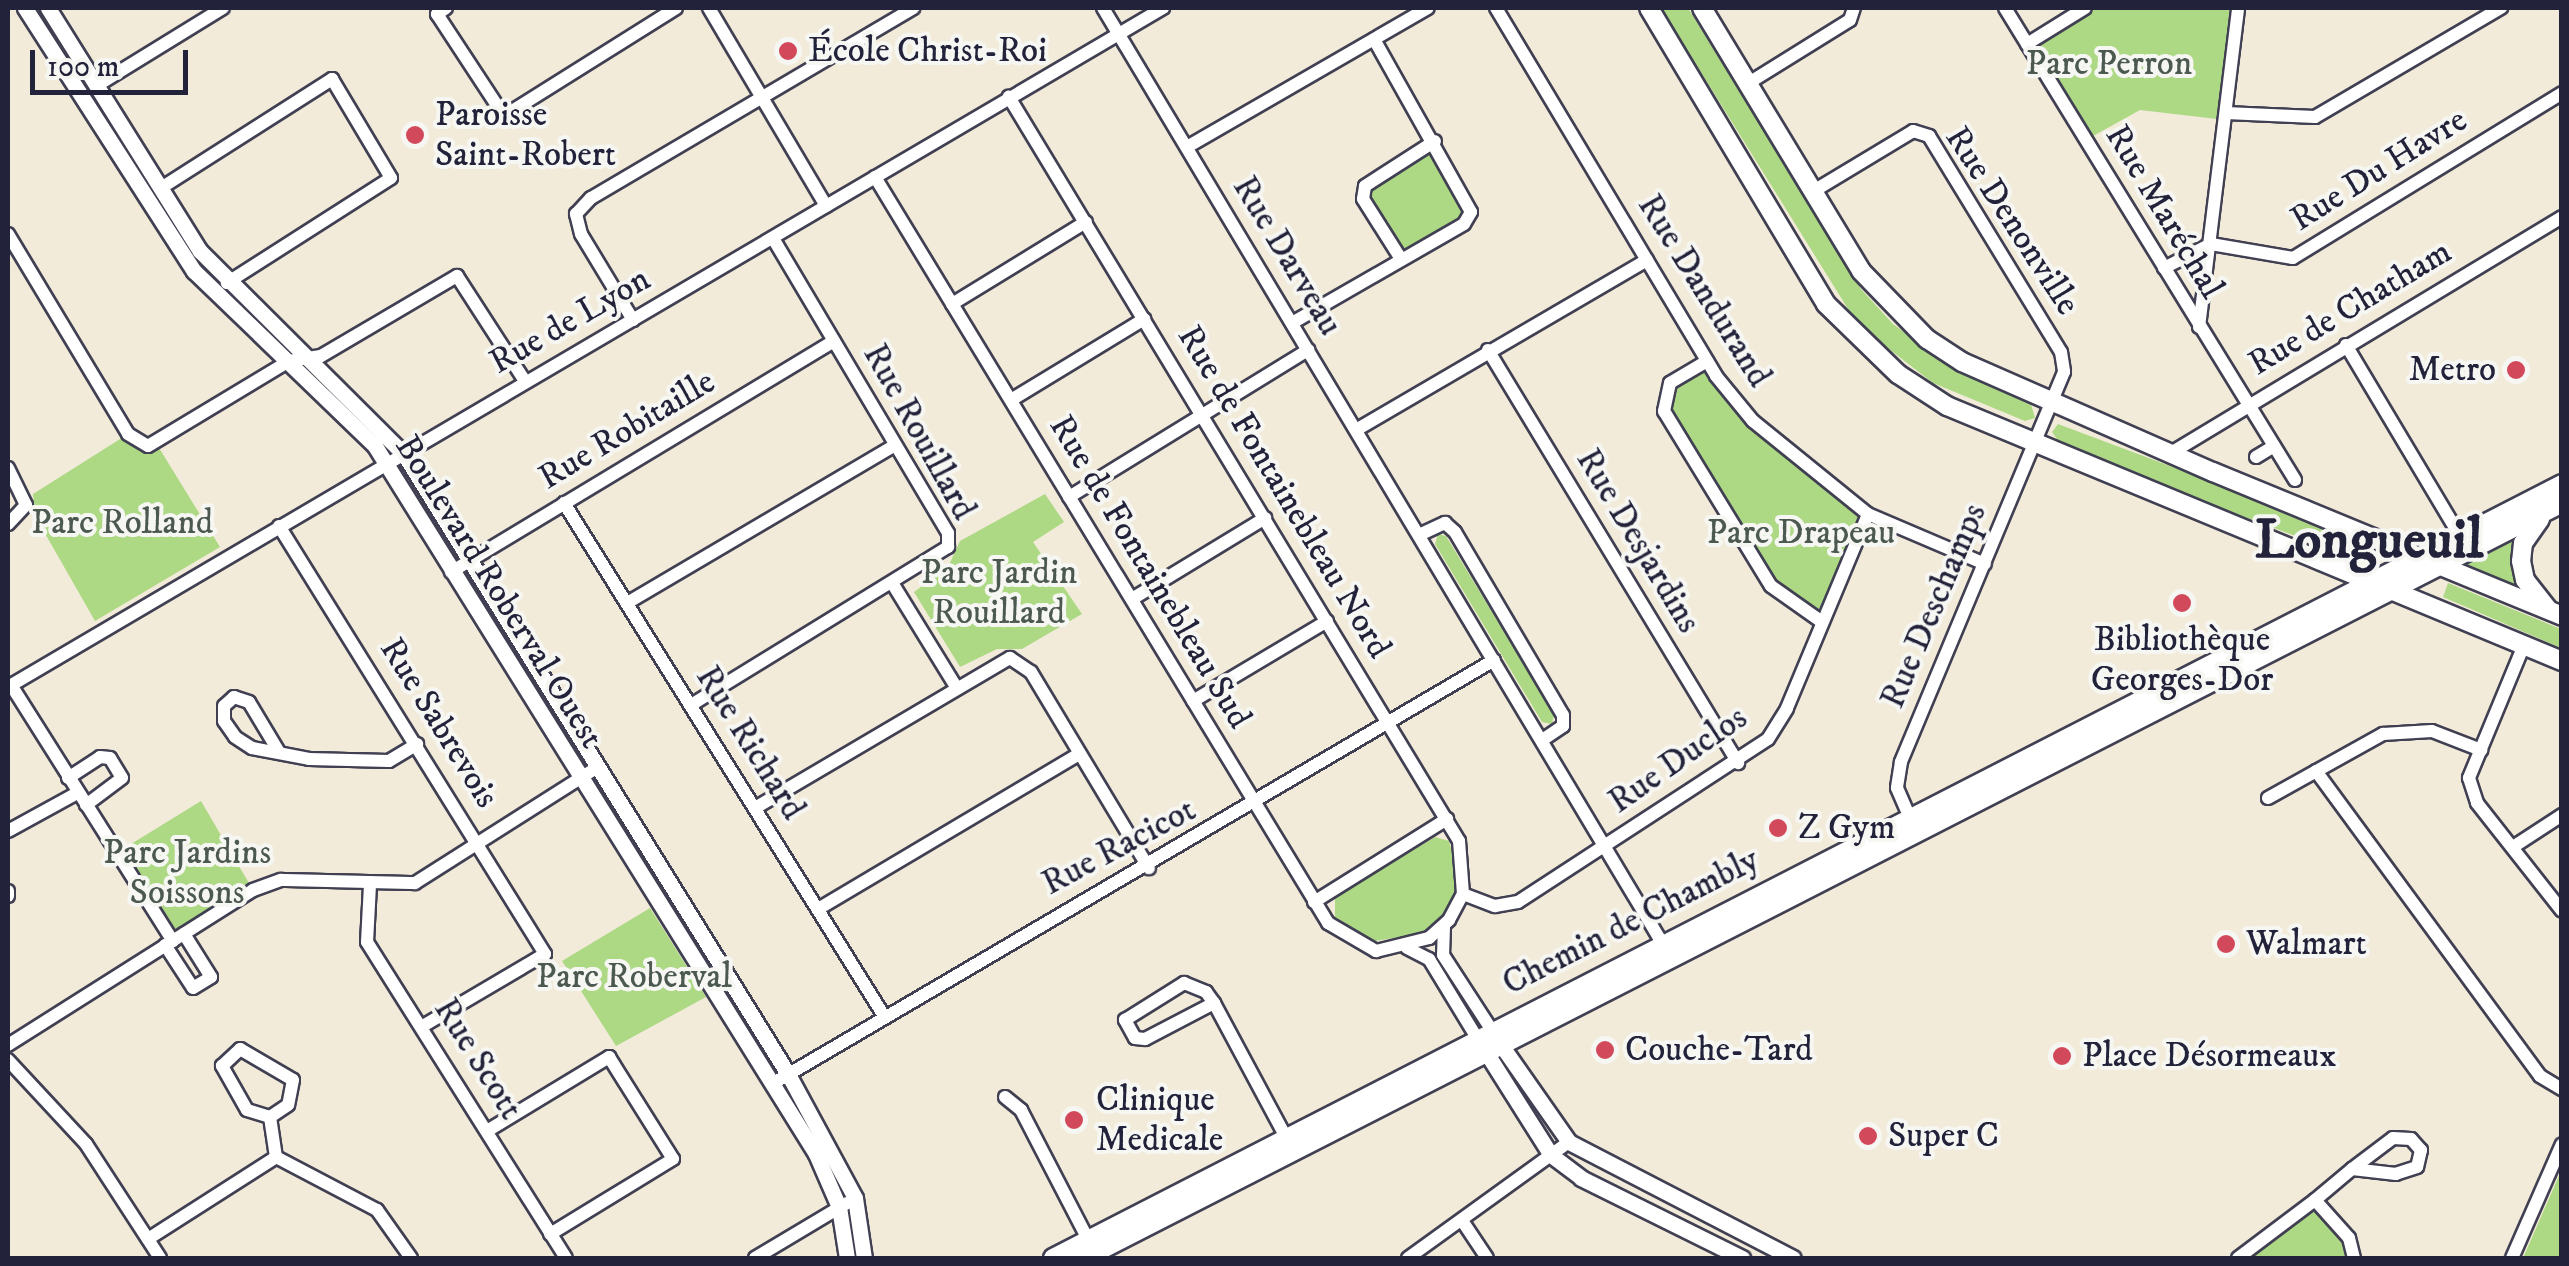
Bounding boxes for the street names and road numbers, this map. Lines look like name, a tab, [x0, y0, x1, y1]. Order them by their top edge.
street label: Rue Du Havre	[2283, 99, 2475, 241]
street label: Rue Maréchal	[2096, 117, 2232, 307]
street label: Rue Denonville	[1936, 119, 2088, 323]
street label: Rue Darveau	[1223, 169, 1351, 343]
street label: Rue Dandurand	[1628, 187, 1780, 395]
street label: Rue de Chatham	[2241, 231, 2459, 385]
street label: Rue de Lyon	[482, 258, 658, 384]
street label: Rue de Fontainebleau Nord	[1168, 318, 1400, 666]
street label: Rue Rouillard	[853, 337, 985, 527]
street label: Rue Robitaille	[531, 361, 723, 499]
street label: Rue de Fontainebleau Sud	[1040, 408, 1260, 736]
street label: Boulevard Roberval Ouest	[386, 428, 612, 756]
street label: Rue Desjardins	[1567, 441, 1709, 641]
street label: Rue Deschamps	[1872, 497, 1996, 715]
street label: Rue Sabrevois	[370, 630, 508, 816]
street label: Rue Richard	[686, 658, 814, 828]
street label: Rue Duclos	[1601, 697, 1755, 823]
street label: Rue Racicot	[1035, 789, 1203, 905]
street label: Chemin de Chambly	[1496, 839, 1766, 1005]
street label: Rue Scott	[424, 991, 532, 1127]

